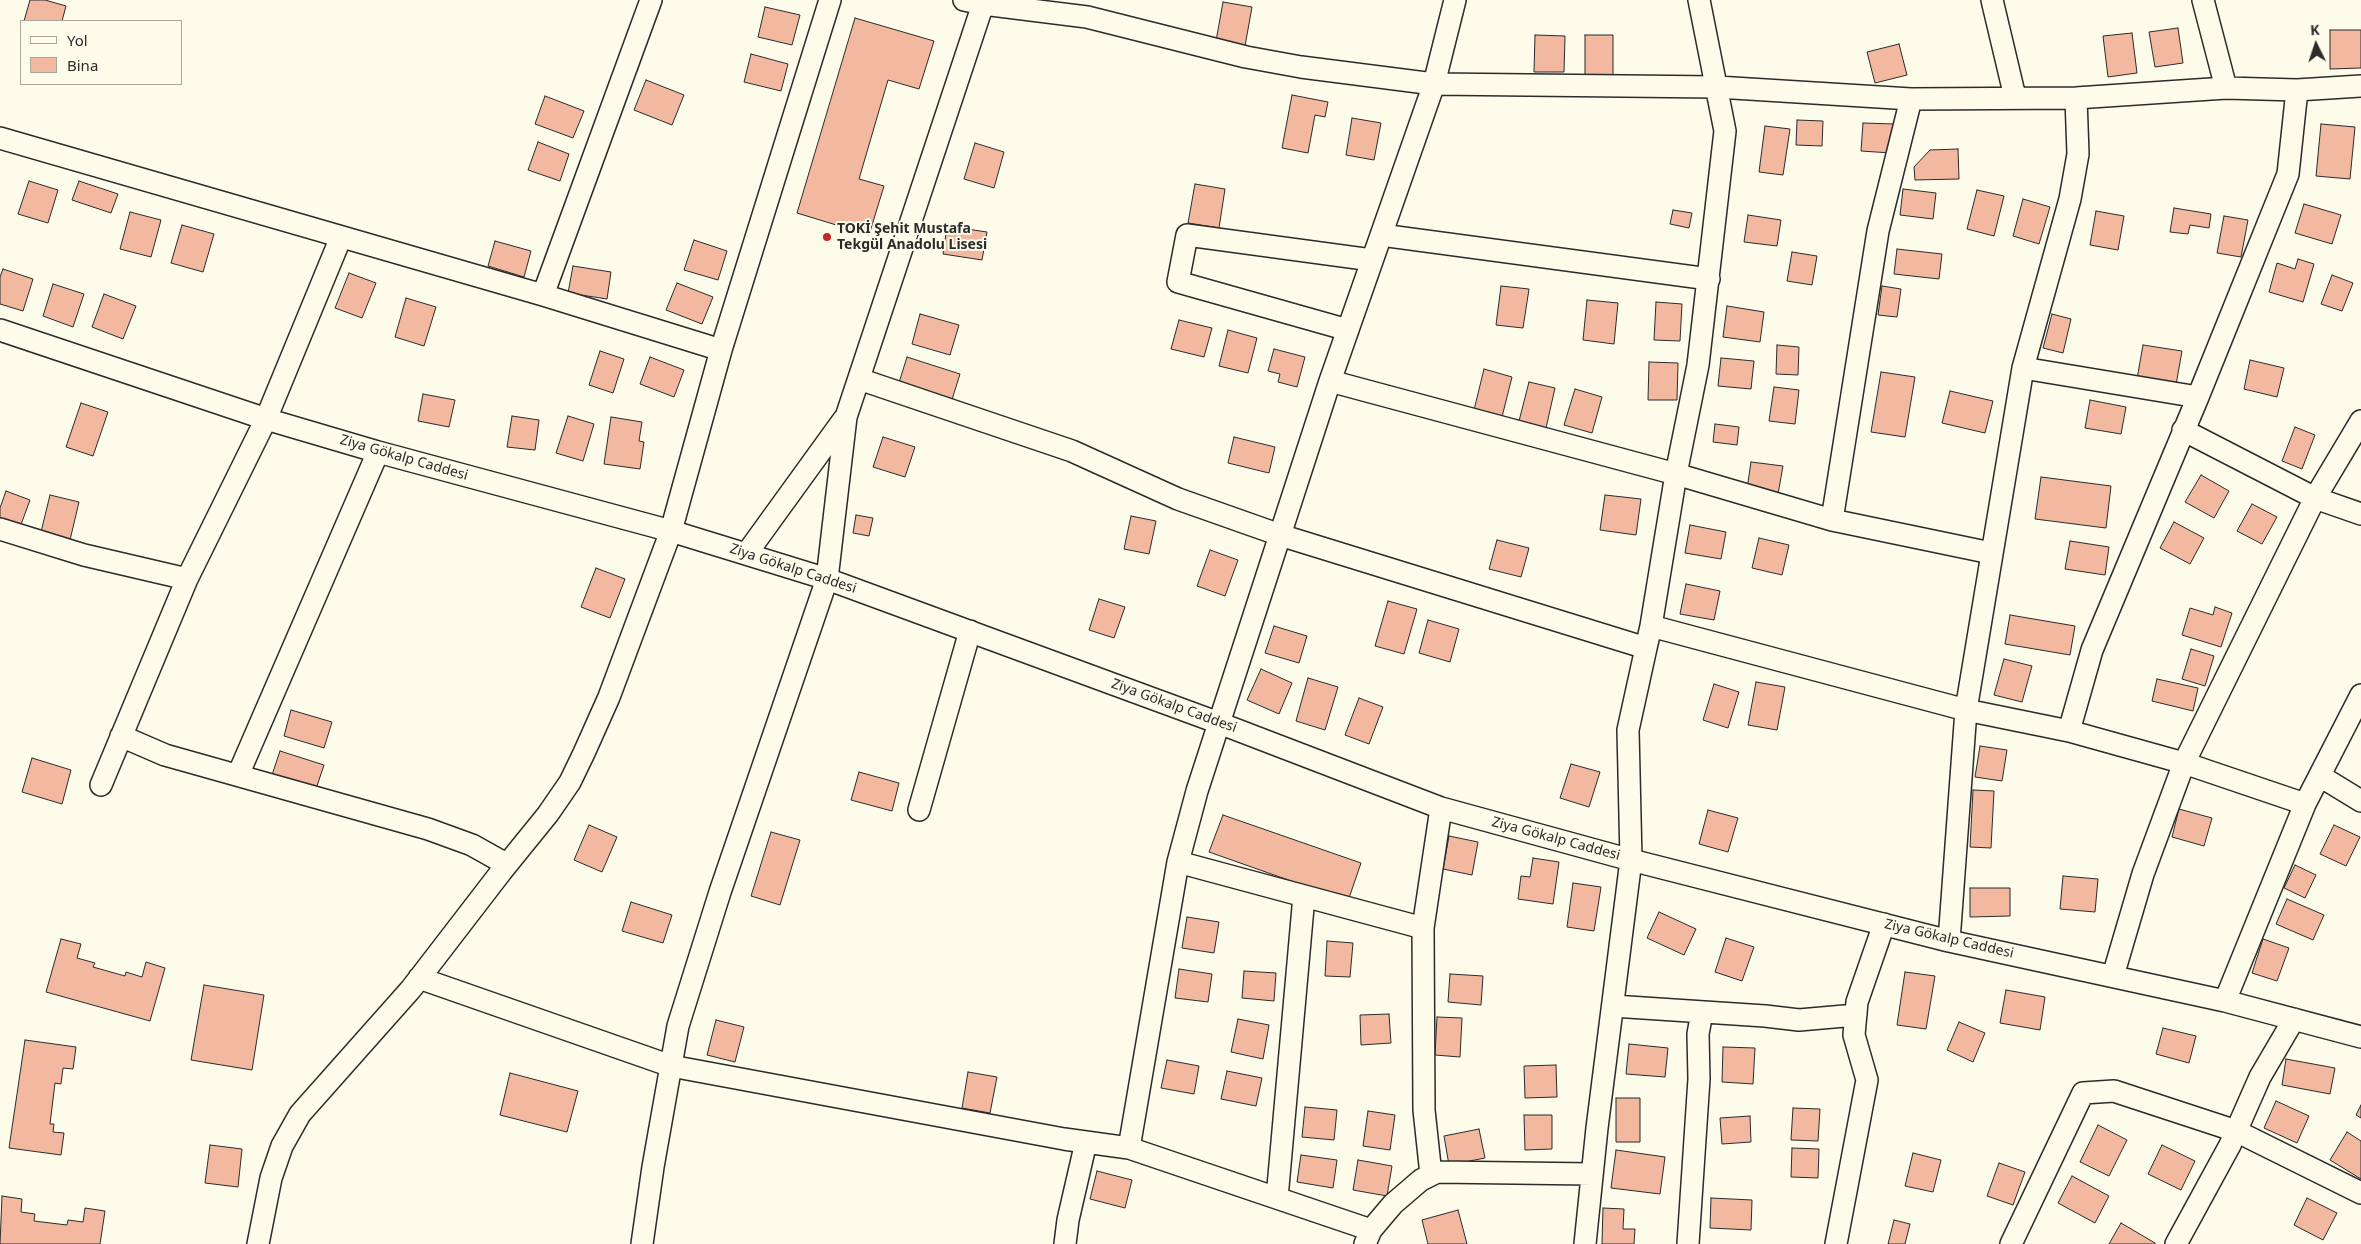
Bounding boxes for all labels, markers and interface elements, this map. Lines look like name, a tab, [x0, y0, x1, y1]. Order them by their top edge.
legend	[20, 20, 182, 85]
north arrow	[2291, 20, 2341, 70]
text: K	[2310, 20, 2320, 39]
text: Yol	[67, 30, 88, 50]
text: Bina	[67, 55, 98, 75]
place label: TOKİ Şehit Mustafa Tekgül Anadolu Lisesi	[837, 221, 987, 253]
marker: TOKİ Şehit Mustafa Tekgül Anadolu Lisesi	[821, 231, 833, 243]
street label: Ziya Gökalp Caddesi	[338, 432, 470, 484]
street label: Ziya Gökalp Caddesi	[728, 541, 858, 597]
street label: Ziya Gökalp Caddesi	[1109, 675, 1239, 737]
street label: Ziya Gökalp Caddesi	[1490, 814, 1622, 864]
street label: Ziya Gökalp Caddesi	[1883, 916, 2015, 962]

